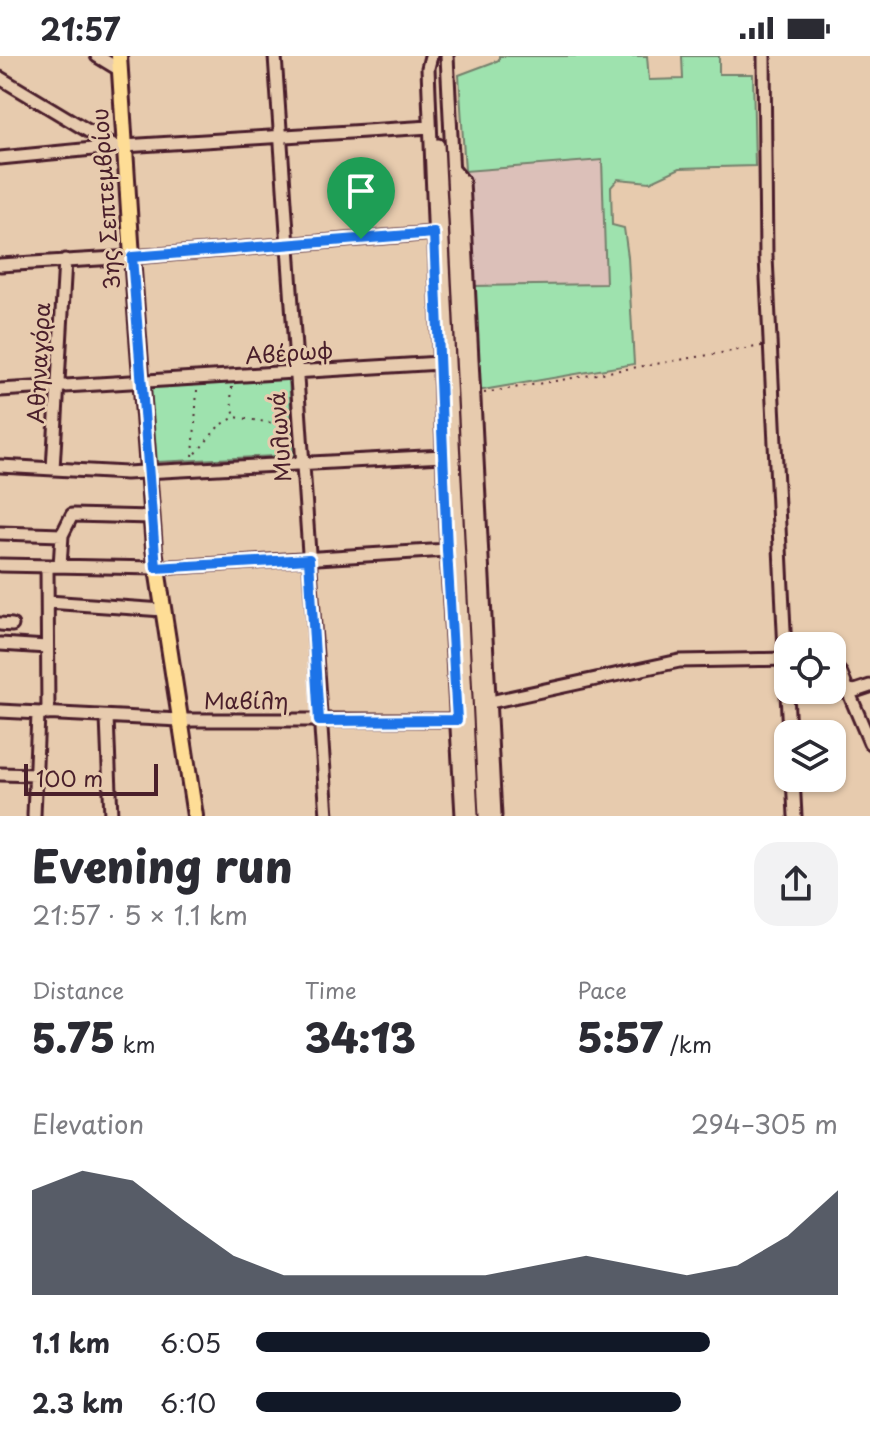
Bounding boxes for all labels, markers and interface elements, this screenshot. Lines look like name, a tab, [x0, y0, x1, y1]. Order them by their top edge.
text: 21:57	[40, 6, 120, 51]
street label: 3ης Σεπτεμβρίου	[82, 107, 127, 291]
pin	[327, 157, 395, 239]
icon: arrive	[339, 169, 383, 213]
street label: Αθηναγόρα	[18, 301, 57, 424]
street label: Αβέρωφ	[244, 332, 334, 371]
street label: Μυλωνά	[259, 391, 298, 483]
map controls	[774, 632, 846, 792]
button: locate	[774, 632, 846, 704]
street label: Μαβίλη	[204, 683, 288, 716]
button: layers	[774, 720, 846, 792]
scale bar	[24, 760, 158, 796]
text: 100 m	[36, 761, 103, 794]
text: Evening run	[32, 832, 293, 898]
button: share	[754, 842, 838, 926]
text: 21:57 · 5 × 1.1 km	[32, 895, 248, 934]
text: Distance	[32, 973, 124, 1006]
text: Time	[305, 973, 357, 1006]
text: Pace	[577, 973, 627, 1006]
text: 5.75	[32, 1006, 115, 1067]
text: 34:13	[305, 1006, 416, 1067]
text: 5:57	[577, 1006, 663, 1067]
text: km	[115, 1027, 156, 1060]
text: /km	[663, 1027, 712, 1060]
text: Elevation	[32, 1104, 144, 1143]
text: 294–305 m	[691, 1104, 838, 1143]
text: 1.1 km	[32, 1323, 110, 1362]
text: 6:05	[160, 1323, 221, 1362]
text: 2.3 km	[32, 1383, 124, 1422]
text: 6:10	[160, 1383, 216, 1422]

